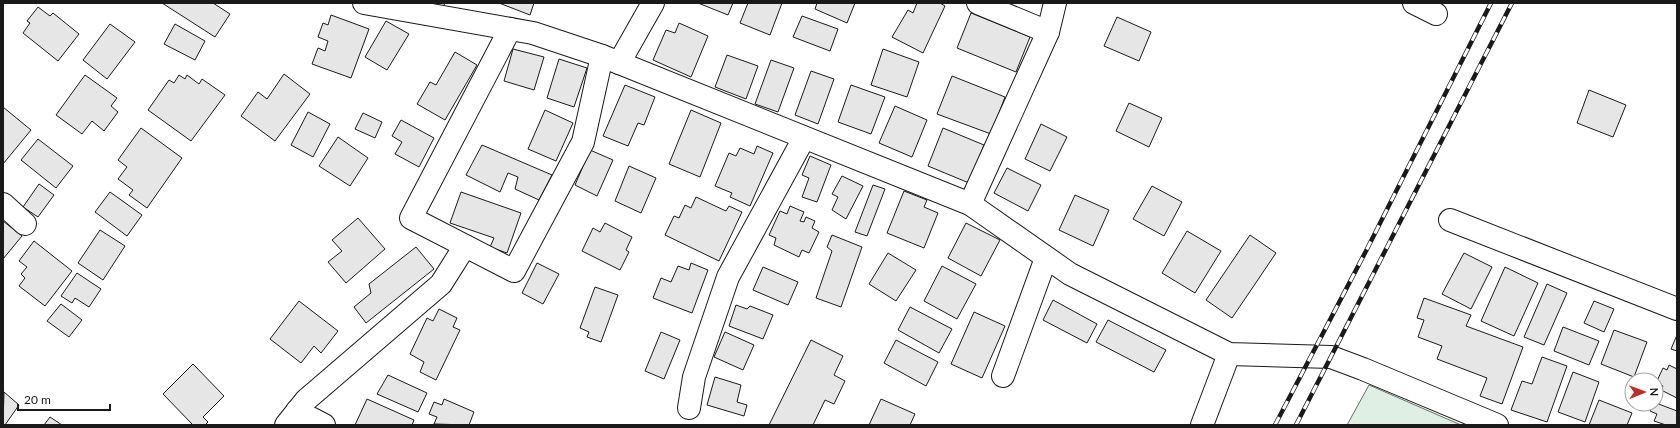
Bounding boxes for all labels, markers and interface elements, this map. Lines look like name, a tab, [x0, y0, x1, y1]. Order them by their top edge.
north arrow	[1624, 372, 1664, 412]
scale bar	[18, 386, 110, 412]
text: N	[1648, 387, 1661, 396]
text: 20 m	[24, 392, 51, 407]

